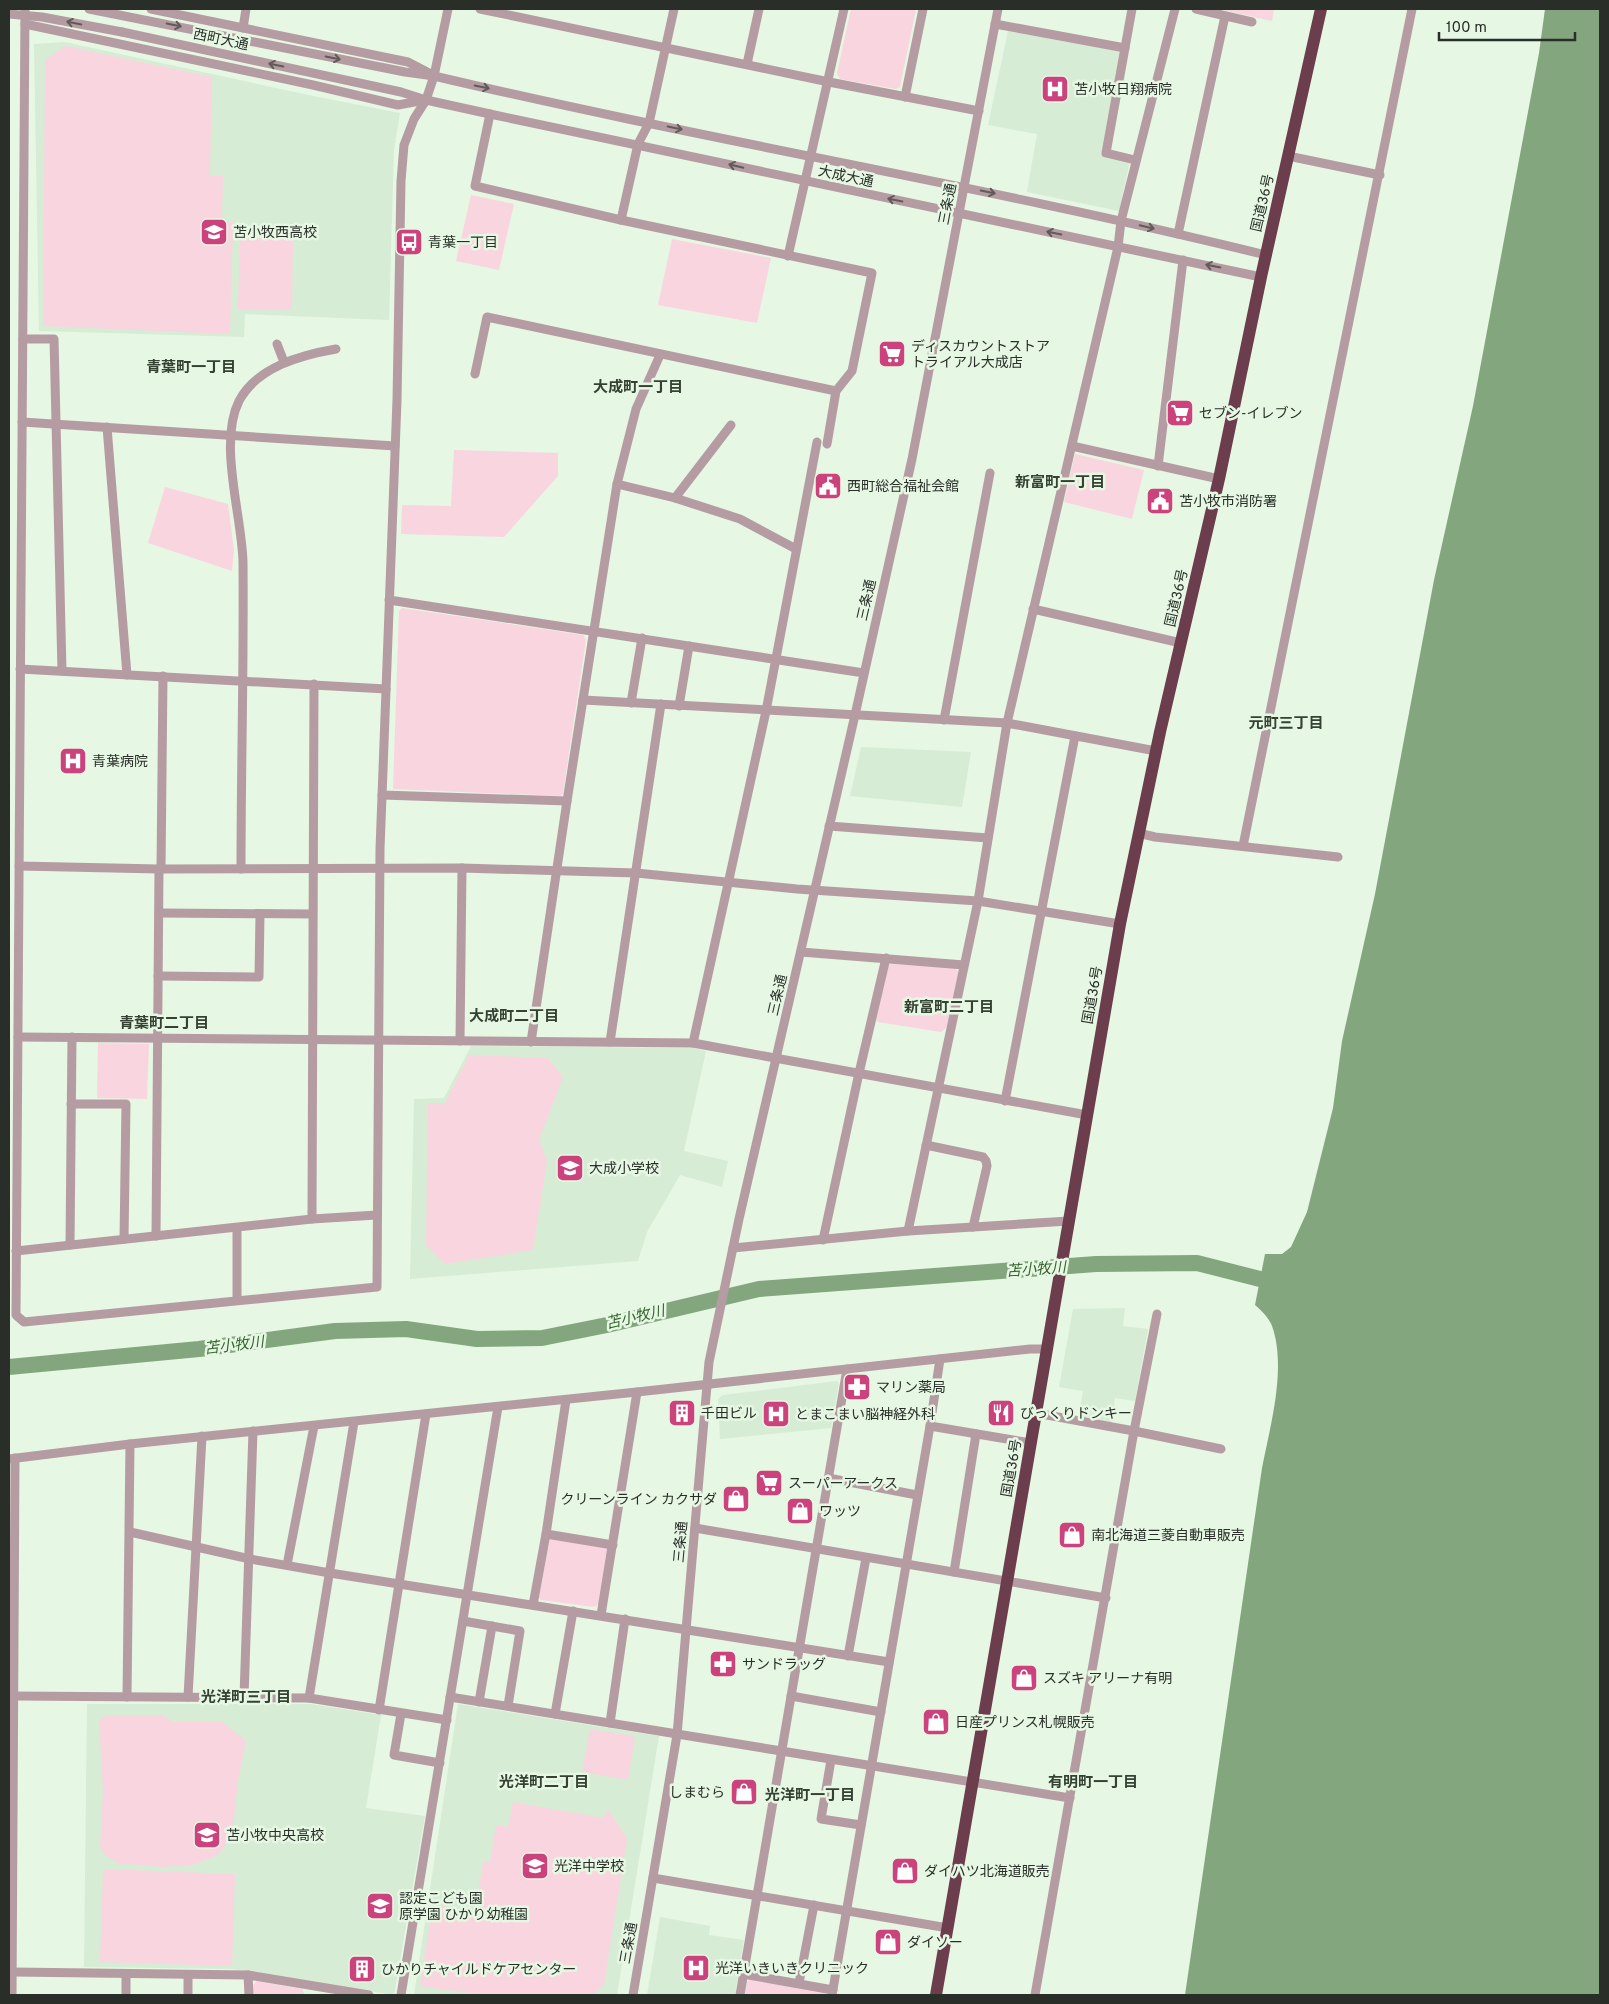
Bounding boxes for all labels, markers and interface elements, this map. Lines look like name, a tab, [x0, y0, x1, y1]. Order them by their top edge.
scale bar	[1439, 10, 1575, 42]
one-way arrow	[66, 18, 82, 28]
text: 100 m	[1446, 19, 1487, 38]
one-way arrow	[166, 21, 182, 30]
street label: 西町大通	[192, 26, 250, 55]
one-way arrow	[325, 53, 341, 63]
one-way arrow	[269, 60, 285, 69]
hospital icon: 苫小牧日翔病院	[1040, 74, 1070, 104]
place label: 苫小牧日翔病院	[1074, 81, 1172, 99]
one-way arrow	[473, 83, 489, 92]
one-way arrow	[666, 124, 682, 134]
one-way arrow	[728, 161, 744, 170]
street label: 大成大通	[817, 163, 875, 192]
street label: 国道36号	[1249, 173, 1278, 234]
street label: 三条通	[936, 182, 961, 227]
one-way arrow	[980, 188, 996, 197]
one-way arrow	[887, 194, 903, 204]
school or university icon: 苫小牧西高校	[199, 217, 229, 247]
one-way arrow	[1138, 223, 1154, 232]
place label: 苫小牧西高校	[233, 224, 317, 242]
bus stop icon: 青葉一丁目	[394, 227, 424, 257]
one-way arrow	[1046, 228, 1062, 237]
place label: 青葉一丁目	[428, 235, 498, 252]
one-way arrow	[1205, 261, 1221, 270]
supermarket icon: ディスカウントストア トライアル大成店	[877, 339, 907, 369]
place label: ディスカウントストア トライアル大成店	[911, 339, 1050, 372]
district label: 青葉町一丁目	[146, 359, 236, 378]
district label: 大成町一丁目	[593, 378, 683, 398]
supermarket icon: セブン-イレブン	[1165, 398, 1195, 428]
place label: セブン-イレブン	[1199, 405, 1303, 423]
public building icon: 西町総合福祉会館	[813, 471, 843, 501]
district label: 新富町一丁目	[1015, 474, 1105, 493]
place label: 西町総合福祉会館	[847, 479, 959, 496]
public building icon: 苫小牧市消防署	[1145, 486, 1175, 516]
place label: 苫小牧市消防署	[1179, 493, 1277, 511]
street label: 国道36号	[1163, 568, 1192, 629]
street label: 三条通	[854, 578, 880, 623]
district label: 元町三丁目	[1248, 715, 1324, 734]
hospital icon: 青葉病院	[58, 746, 88, 776]
place label: 青葉病院	[92, 754, 148, 771]
street label: 国道36号	[1080, 965, 1107, 1026]
street label: 三条通	[765, 973, 791, 1018]
district label: 新富町二丁目	[904, 999, 994, 1018]
district label: 大成町二丁目	[469, 1007, 559, 1027]
district label: 青葉町二丁目	[119, 1015, 209, 1034]
school or university icon: 大成小学校	[555, 1153, 585, 1183]
place label: 大成小学校	[589, 1161, 659, 1178]
water label: 苫小牧川	[1006, 1259, 1069, 1282]
water label: 苫小牧川	[604, 1302, 669, 1334]
water label: 苫小牧川	[203, 1333, 267, 1360]
pharmacy icon: マリン薬局	[842, 1372, 872, 1402]
place label: マリン薬局	[876, 1380, 946, 1397]
building icon: 千田ビル	[667, 1398, 697, 1428]
restaurant icon: びっくりドンキー	[986, 1398, 1016, 1428]
hospital icon: とまこまい脳神経外科	[761, 1399, 791, 1429]
place label: 千田ビル	[701, 1406, 757, 1423]
place label: とまこまい脳神経外科	[795, 1406, 935, 1424]
place label: びっくりドンキー	[1020, 1406, 1132, 1423]
street label: 国道36号	[999, 1438, 1026, 1499]
supermarket icon: スーパーアークス	[754, 1468, 784, 1498]
place label: スーパーアークス	[788, 1476, 898, 1493]
shop icon: クリーンライン カクサダ	[721, 1484, 751, 1514]
place label: クリーンライン カクサダ	[560, 1492, 717, 1509]
shop icon: ワッツ	[785, 1496, 815, 1526]
place label: ワッツ	[819, 1504, 861, 1521]
street label: 三条通	[671, 1520, 692, 1564]
shop icon: 南北海道三菱自動車販売	[1057, 1520, 1087, 1550]
place label: 南北海道三菱自動車販売	[1091, 1527, 1245, 1545]
pharmacy icon: サンドラッグ	[708, 1649, 738, 1679]
place label: サンドラッグ	[742, 1657, 826, 1674]
shop icon: スズキ アリーナ有明	[1009, 1663, 1039, 1693]
place label: スズキ アリーナ有明	[1043, 1670, 1172, 1688]
district label: 光洋町三丁目	[201, 1689, 291, 1708]
shop icon: 日産プリンス札幌販売	[921, 1707, 951, 1737]
place label: 日産プリンス札幌販売	[955, 1715, 1095, 1732]
district label: 光洋町二丁目	[499, 1774, 589, 1793]
district label: 有明町一丁目	[1048, 1774, 1138, 1793]
shop icon: しまむら	[729, 1777, 759, 1807]
place label: しまむら	[669, 1785, 725, 1802]
district label: 光洋町一丁目	[765, 1787, 855, 1806]
school or university icon: 苫小牧中央高校	[192, 1820, 222, 1850]
place label: 苫小牧中央高校	[226, 1827, 324, 1845]
school or university icon: 光洋中学校	[520, 1851, 550, 1881]
shop icon: ダイハツ北海道販売	[890, 1856, 920, 1886]
place label: 光洋中学校	[554, 1859, 624, 1876]
place label: ダイハツ北海道販売	[924, 1863, 1050, 1881]
school or university icon: 認定こども園 原学園 ひかり幼稚園	[365, 1891, 395, 1921]
place label: 認定こども園 原学園 ひかり幼稚園	[399, 1891, 528, 1924]
street label: 三条通	[617, 1921, 641, 1965]
shop icon: ダイソー	[873, 1927, 903, 1957]
place label: ダイソー	[907, 1935, 963, 1952]
hospital icon: 光洋いきいきクリニック	[681, 1953, 711, 1983]
building icon: ひかりチャイルドケアセンター	[347, 1954, 377, 1984]
place label: 光洋いきいきクリニック	[715, 1961, 869, 1978]
place label: ひかりチャイルドケアセンター	[381, 1962, 577, 1979]

